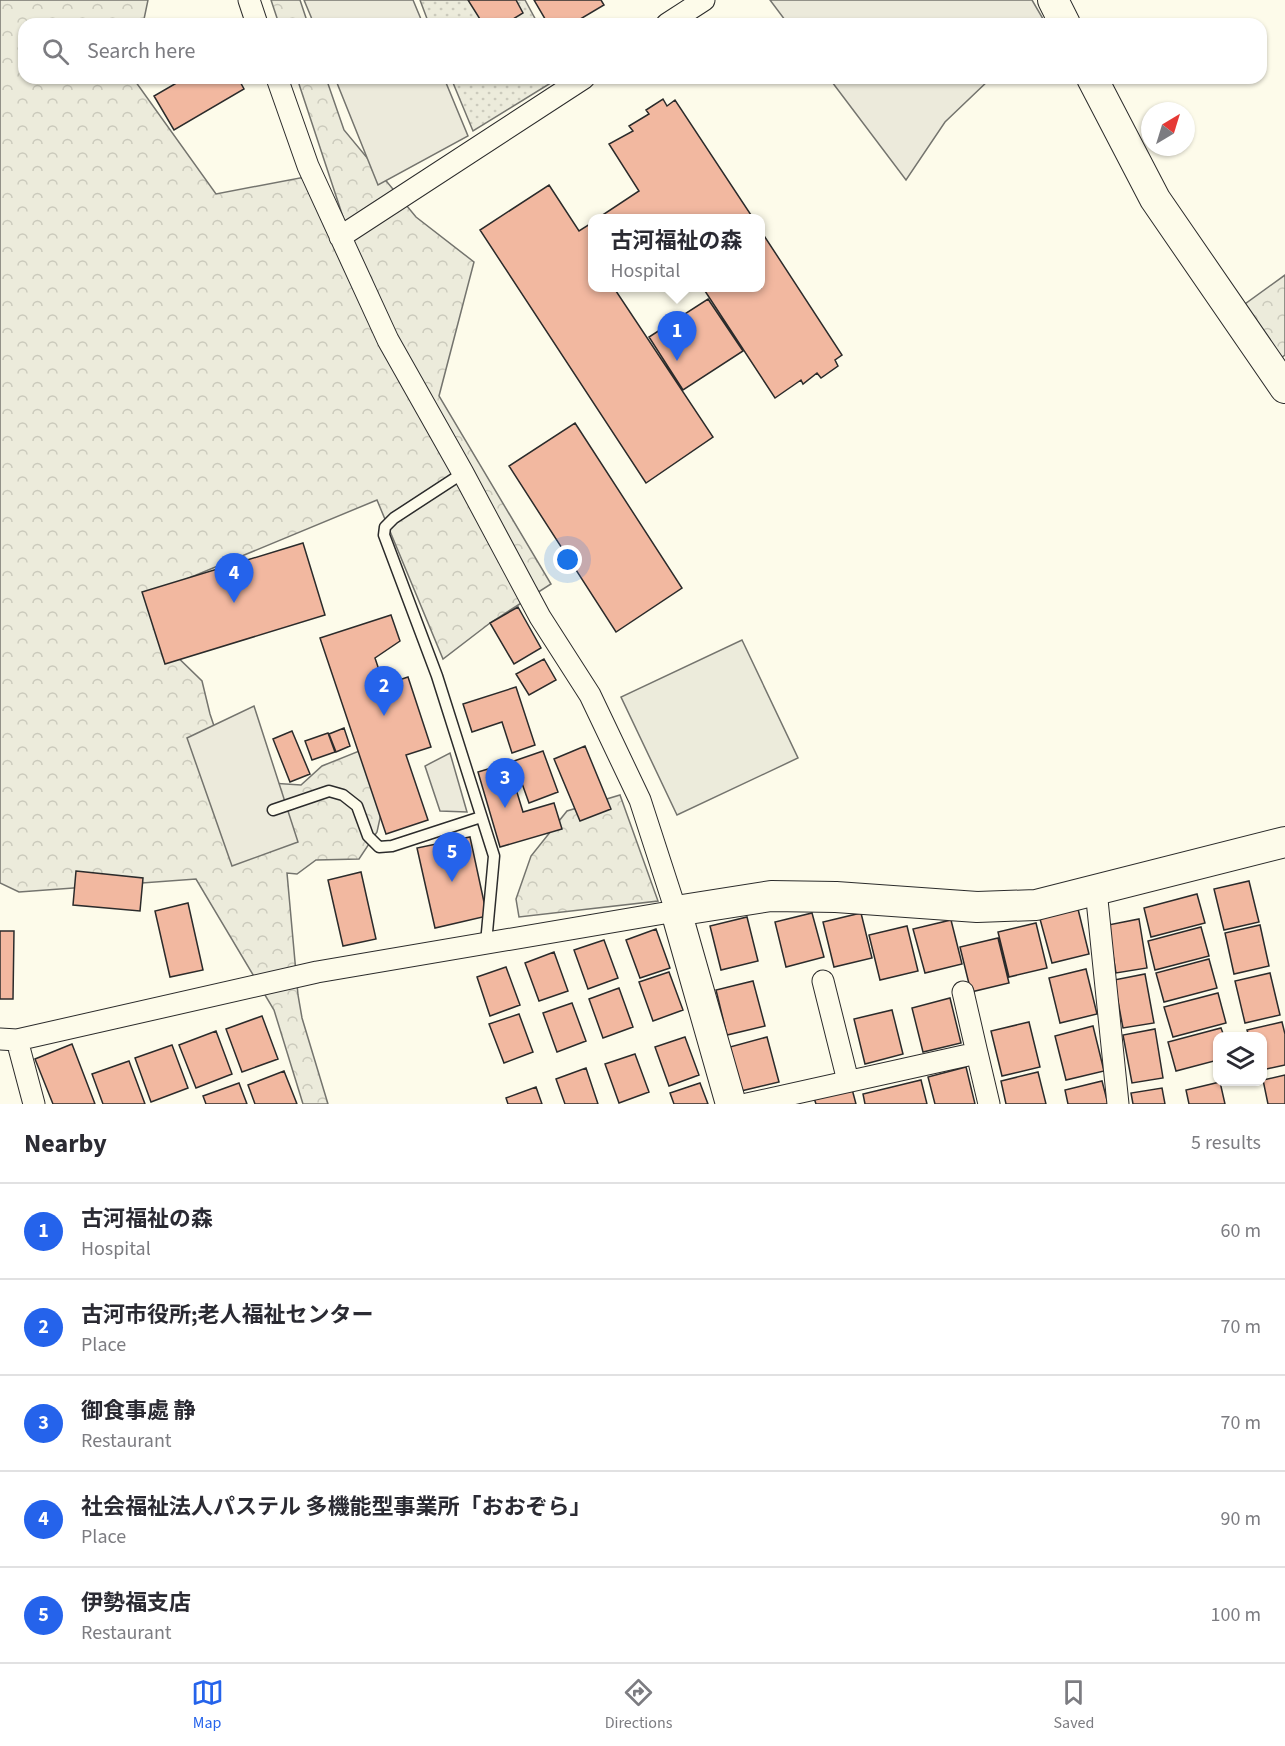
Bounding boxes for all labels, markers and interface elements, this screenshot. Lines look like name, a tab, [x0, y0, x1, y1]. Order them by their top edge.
search box	[18, 18, 1267, 84]
icon: search	[39, 35, 72, 68]
text: Search here	[87, 35, 195, 67]
north arrow	[1141, 102, 1195, 156]
popup	[588, 214, 765, 292]
text: 古河福祉の森	[610, 225, 743, 257]
text: Hospital	[610, 257, 680, 285]
pin: 1	[658, 312, 696, 361]
your location	[553, 545, 582, 574]
pin: 4	[214, 554, 254, 603]
pin: 2	[364, 666, 404, 716]
pin: 3	[486, 758, 524, 808]
pin: 5	[432, 832, 472, 882]
map controls	[1213, 1032, 1267, 1086]
button: layers	[1213, 1032, 1267, 1086]
text: Nearby	[24, 1125, 107, 1162]
text: 5 results	[1191, 1129, 1261, 1157]
text: 古河福祉の森	[81, 1203, 213, 1235]
text: 1	[38, 1217, 49, 1245]
text: 60 m	[1221, 1217, 1261, 1245]
text: Hospital	[81, 1235, 151, 1263]
text: 古河市役所;老人福祉センター	[81, 1299, 374, 1331]
text: 2	[38, 1313, 49, 1341]
text: 70 m	[1221, 1313, 1261, 1341]
text: Place	[81, 1331, 126, 1359]
text: 御食事處 静	[81, 1395, 195, 1427]
text: 3	[38, 1409, 49, 1437]
text: 70 m	[1221, 1409, 1261, 1437]
text: Restaurant	[81, 1427, 172, 1455]
text: 社会福祉法人パステル 多機能型事業所「おおぞら」	[81, 1491, 591, 1523]
text: 4	[38, 1505, 49, 1533]
text: 90 m	[1221, 1505, 1261, 1533]
text: Place	[81, 1523, 126, 1551]
text: 伊勢福支店	[81, 1587, 191, 1619]
text: 5	[38, 1601, 49, 1629]
text: 100 m	[1211, 1601, 1261, 1629]
text: Restaurant	[81, 1619, 172, 1647]
tab: Map	[191, 1676, 224, 1734]
tab: Directions	[605, 1676, 672, 1734]
tab: Saved	[1054, 1676, 1094, 1734]

